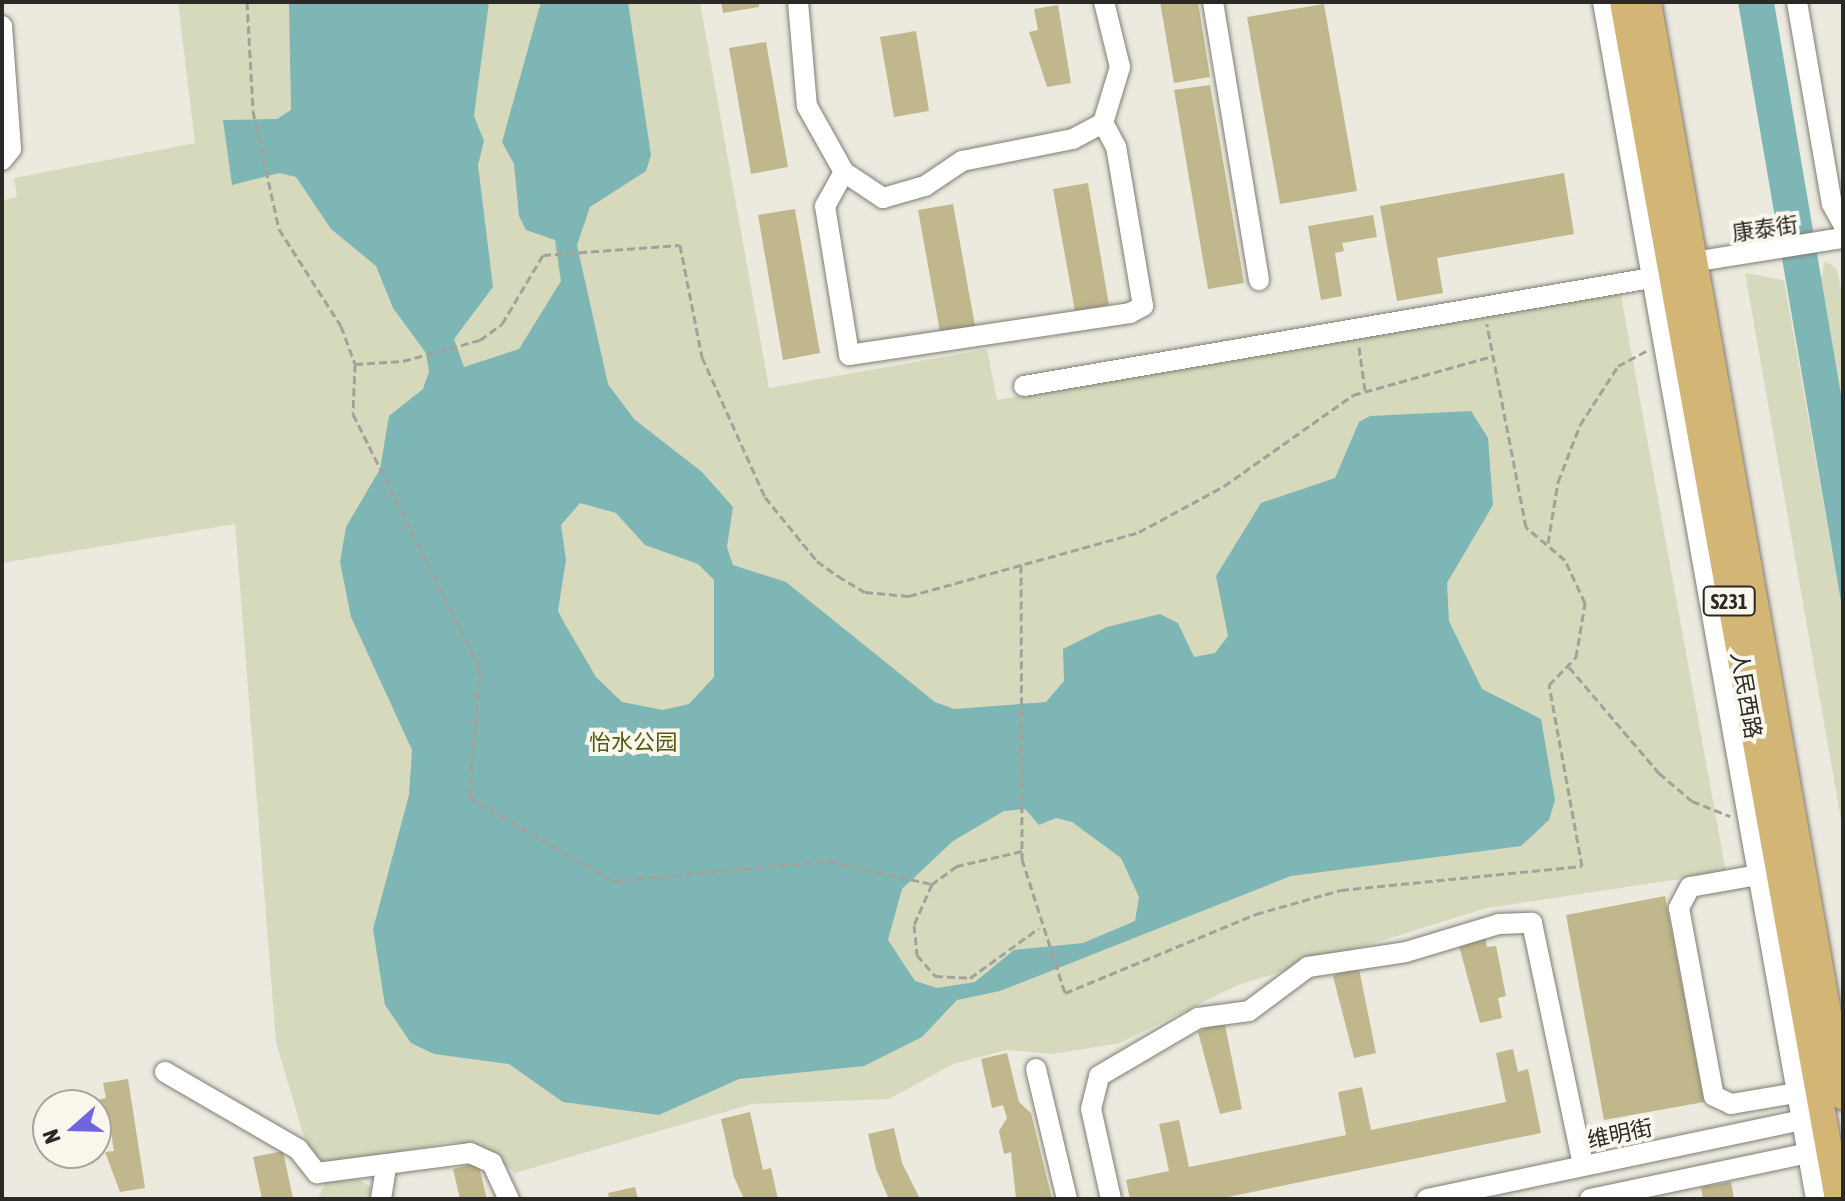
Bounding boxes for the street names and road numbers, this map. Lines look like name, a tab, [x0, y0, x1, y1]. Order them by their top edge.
street label: 康泰街	[1730, 211, 1800, 247]
road number: S231	[1701, 585, 1757, 617]
street label: 人民西路	[1725, 649, 1767, 741]
street label: 维明街	[1585, 1114, 1655, 1154]

